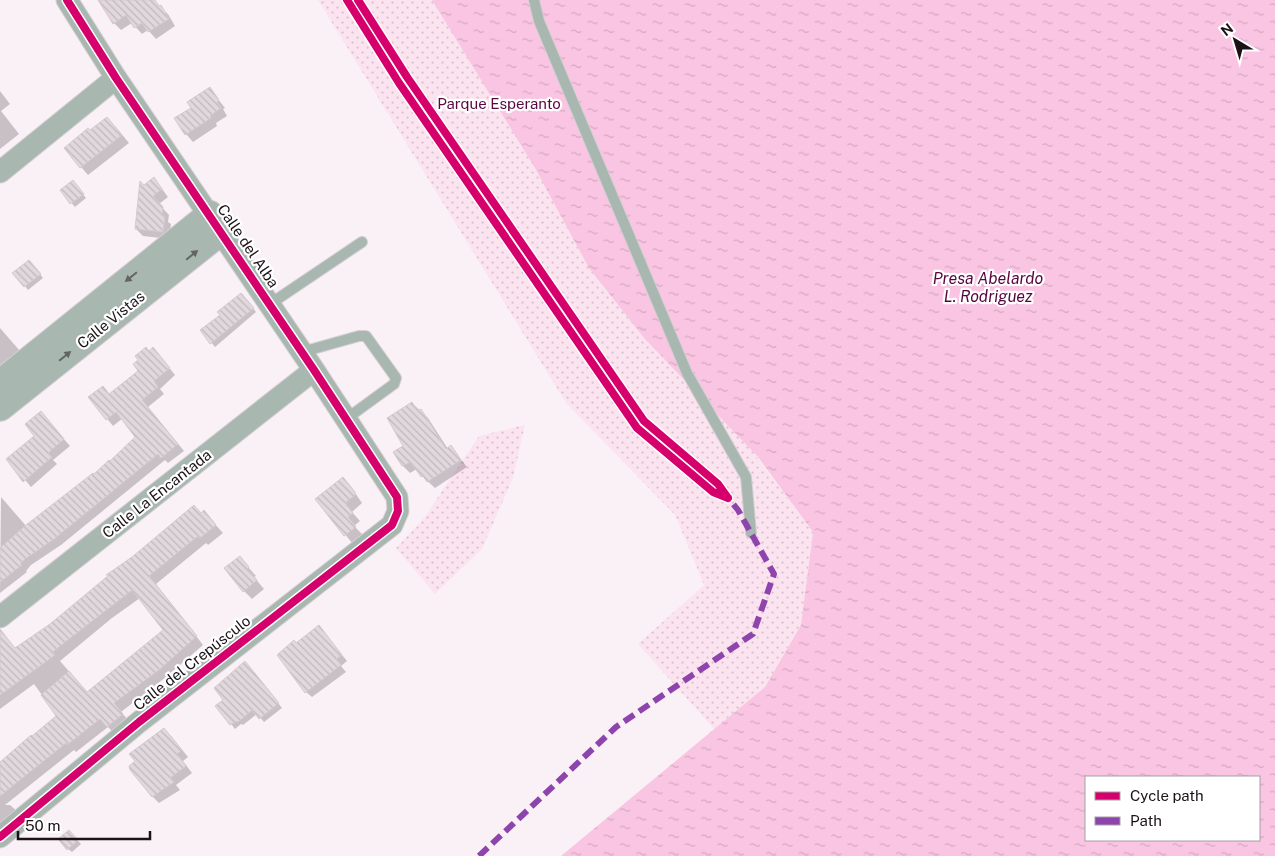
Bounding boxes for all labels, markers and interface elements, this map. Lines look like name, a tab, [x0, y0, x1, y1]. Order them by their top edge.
north arrow	[1210, 15, 1260, 65]
text: N	[1218, 20, 1236, 39]
park label: Parque Esperanto	[437, 95, 561, 112]
street label: Calle del Alba	[214, 201, 283, 291]
one-way arrow	[186, 249, 199, 260]
water label: Presa Abelardo L. Rodriguez	[933, 269, 1044, 306]
one-way arrow	[125, 272, 138, 283]
street label: Calle Vistas	[74, 287, 148, 352]
one-way arrow	[59, 350, 72, 361]
street label: Calle La Encantada	[99, 446, 214, 541]
street label: Calle del Crepúsculo	[130, 612, 254, 714]
legend	[1085, 776, 1260, 841]
text: Cycle path	[1130, 787, 1204, 804]
scale bar	[18, 808, 150, 840]
text: Path	[1130, 812, 1162, 829]
text: 50 m	[25, 817, 60, 834]

